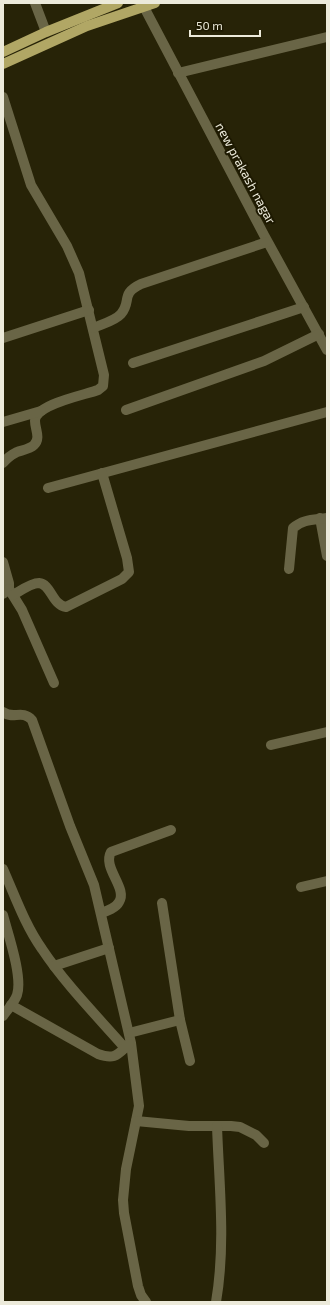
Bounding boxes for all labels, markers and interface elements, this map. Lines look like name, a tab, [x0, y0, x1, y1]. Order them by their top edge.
scale bar	[190, 12, 260, 38]
text: 50 m	[196, 18, 223, 32]
street label: new prakash nagar	[212, 119, 280, 227]

